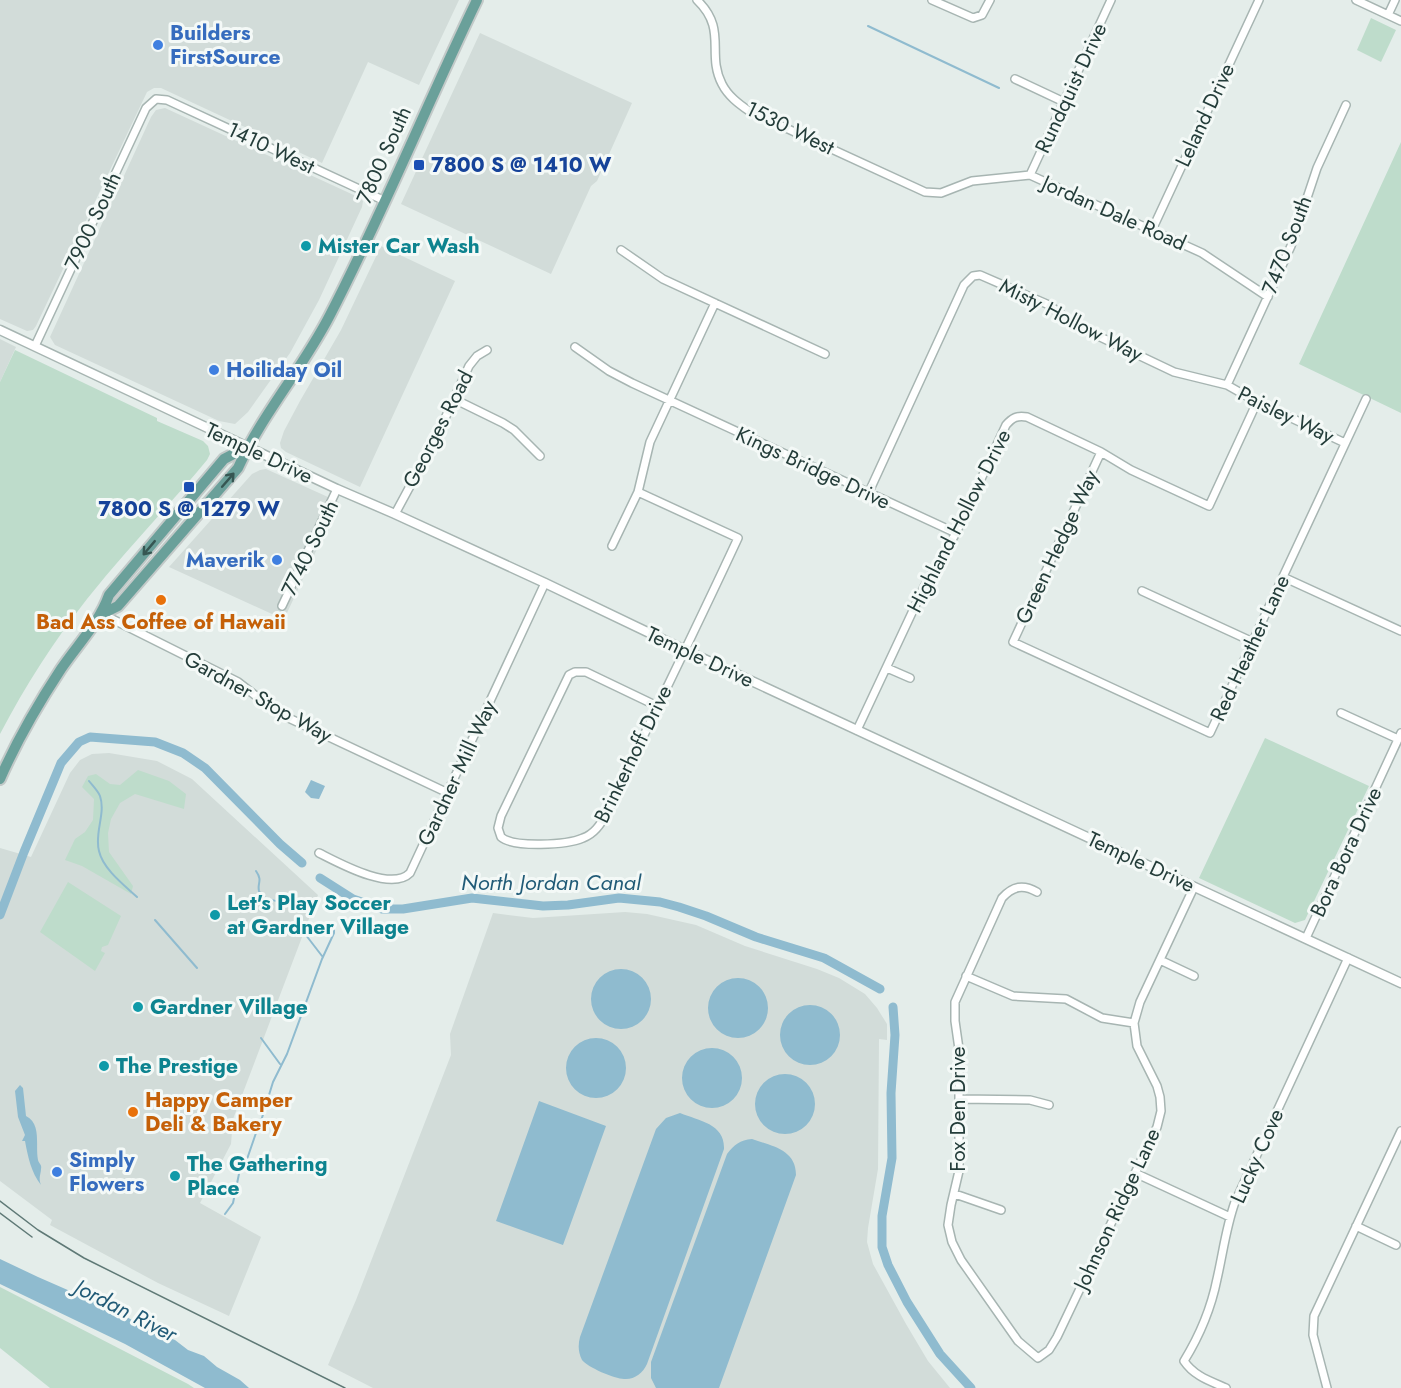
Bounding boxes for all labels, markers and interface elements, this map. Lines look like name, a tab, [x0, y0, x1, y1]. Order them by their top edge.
place label: Builders FirstSource	[170, 18, 281, 72]
street label: Rundquist Drive	[1028, 18, 1114, 158]
marker: Builders FirstSource	[151, 38, 165, 52]
street label: Leland Drive	[1168, 58, 1242, 172]
street label: 1530 West	[741, 94, 839, 162]
street label: 7800 South	[349, 101, 419, 209]
street label: 1410 West	[222, 115, 320, 181]
place label: 7800 S @ 1410 W	[431, 150, 612, 180]
marker: 7800 S @ 1410 W	[412, 158, 426, 172]
street label: 7900 South	[57, 167, 129, 275]
street label: Jordan Dale Road	[1034, 167, 1191, 258]
street label: 7470 South	[1254, 191, 1320, 299]
place label: Mister Car Wash	[318, 231, 480, 261]
marker: Mister Car Wash	[299, 239, 313, 253]
street label: Misty Hollow Way	[994, 271, 1149, 369]
place label: Hoiliday Oil	[226, 355, 342, 385]
marker: Hoiliday Oil	[207, 363, 221, 377]
street label: Georges Road	[396, 365, 480, 493]
street label: Paisley Way	[1233, 379, 1340, 452]
street label: Temple Drive	[200, 415, 318, 491]
street label: Kings Bridge Drive	[731, 419, 895, 517]
street label: Highland Hollow Drive	[900, 424, 1018, 618]
street label: Green Hedge Way	[1008, 464, 1106, 629]
one-way arrow	[221, 472, 234, 488]
marker: 7800 S @ 1279 W	[182, 480, 196, 494]
place label: 7800 S @ 1279 W	[98, 494, 280, 524]
street label: 7740 South	[274, 495, 346, 601]
one-way arrow	[143, 540, 156, 556]
place label: Maverik	[186, 545, 265, 575]
marker: Maverik	[270, 553, 284, 567]
street label: Red Heather Lane	[1203, 570, 1297, 726]
marker: Bad Ass Coffee of Hawaii	[154, 593, 168, 607]
place label: Bad Ass Coffee of Hawaii	[36, 607, 286, 637]
street label: Temple Drive	[641, 619, 759, 695]
street label: Gardner Stop Way	[179, 644, 338, 751]
street label: Brinkerhoff Drive	[587, 680, 679, 828]
street label: Gardner Mill Way	[410, 695, 504, 851]
street label: Bora Bora Drive	[1303, 782, 1389, 922]
street label: Temple Drive	[1082, 824, 1200, 900]
water label: North Jordan Canal	[461, 866, 642, 898]
place label: Let's Play Soccer at Gardner Village	[227, 888, 409, 942]
marker: Let's Play Soccer at Gardner Village	[208, 908, 222, 922]
place label: Gardner Village	[150, 992, 308, 1022]
marker: Gardner Village	[131, 1000, 145, 1014]
street label: Fox Den Drive	[943, 1046, 973, 1172]
place label: The Prestige	[116, 1051, 238, 1081]
marker: The Prestige	[97, 1059, 111, 1073]
place label: Happy Camper Deli & Bakery	[145, 1085, 293, 1139]
street label: Lucky Cove	[1223, 1104, 1291, 1208]
marker: Happy Camper Deli & Bakery	[126, 1105, 140, 1119]
street label: Johnson Ridge Lane	[1065, 1123, 1168, 1298]
place label: Simply Flowers	[69, 1145, 145, 1199]
place label: The Gathering Place	[187, 1149, 327, 1203]
marker: Simply Flowers	[50, 1165, 64, 1179]
marker: The Gathering Place	[168, 1169, 182, 1183]
water label: Jordan River	[66, 1269, 184, 1350]

